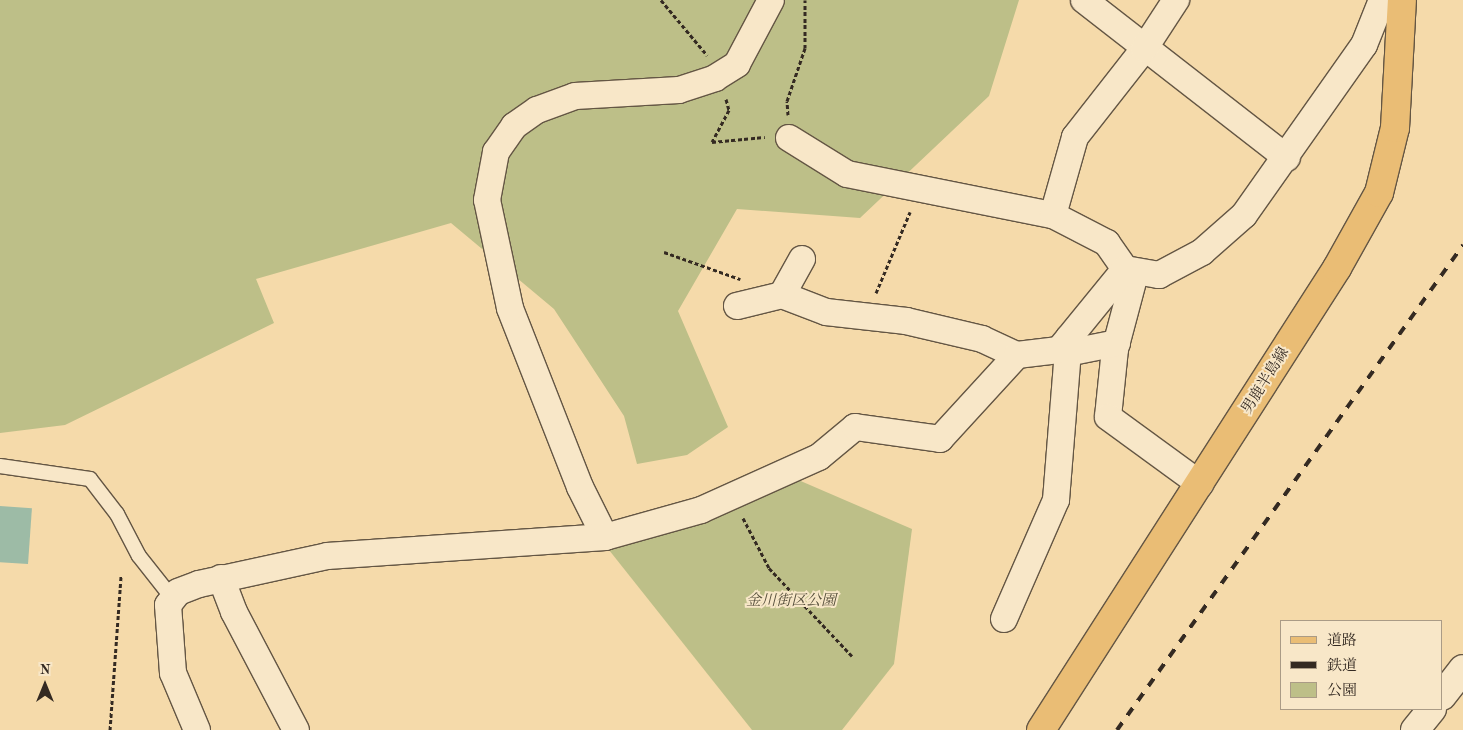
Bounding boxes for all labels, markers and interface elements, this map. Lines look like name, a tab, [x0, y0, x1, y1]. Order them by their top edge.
street label: 男鹿半島線	[1238, 344, 1294, 418]
park label: 金川街区公園	[746, 593, 836, 611]
legend	[1280, 620, 1443, 710]
text: 道路	[1327, 634, 1357, 649]
text: 鉄道	[1327, 659, 1357, 674]
north arrow	[20, 660, 70, 710]
text: N	[40, 663, 50, 677]
text: 公園	[1327, 684, 1357, 699]

